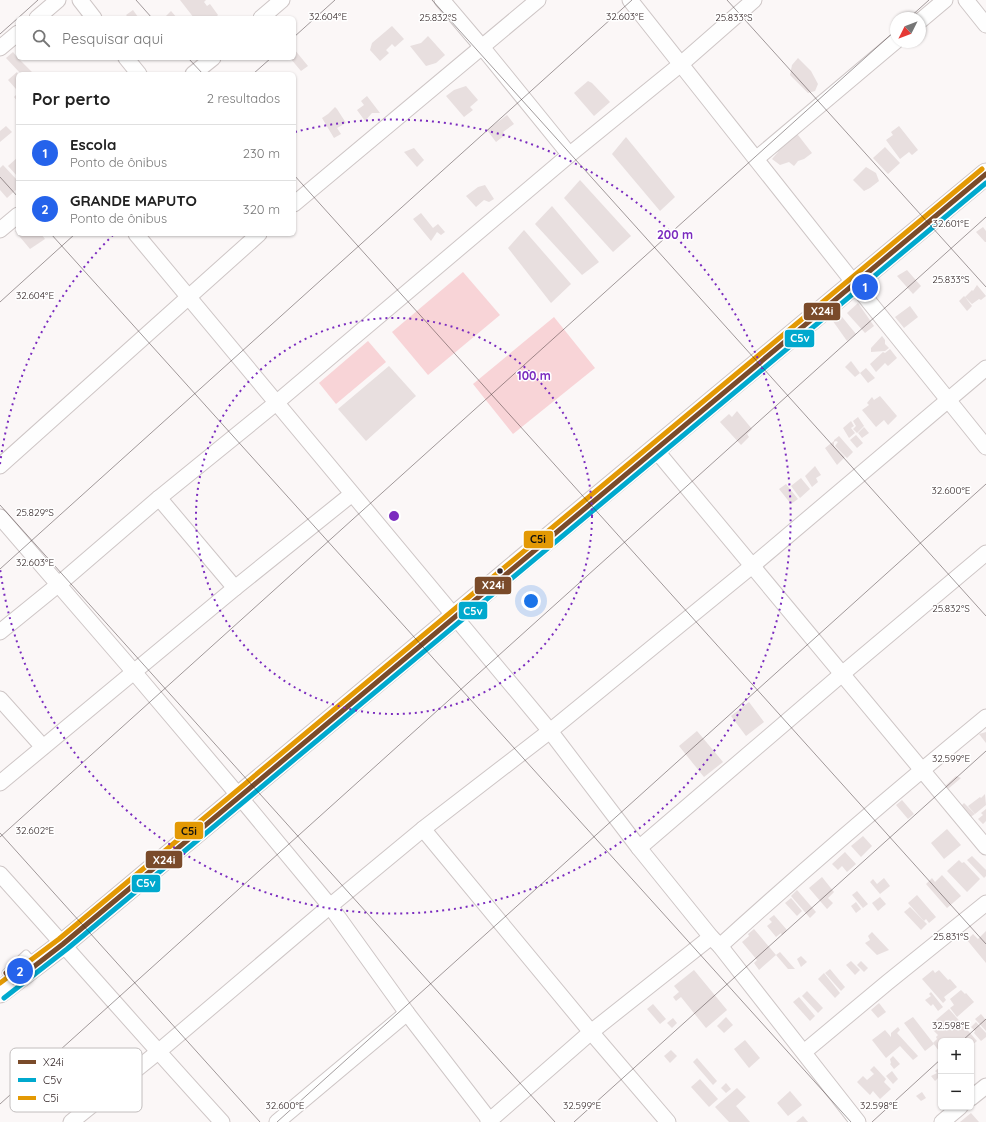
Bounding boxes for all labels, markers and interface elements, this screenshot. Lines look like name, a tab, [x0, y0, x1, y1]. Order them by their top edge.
text: 32.604°E	[309, 10, 347, 23]
text: 32.603°E	[606, 10, 644, 23]
text: 25.832°S	[419, 11, 457, 24]
text: 25.833°S	[715, 11, 753, 24]
north arrow	[890, 12, 926, 48]
search box	[16, 16, 296, 60]
icon: search	[30, 27, 52, 49]
text: Pesquisar aqui	[62, 29, 163, 48]
text: Por perto	[32, 88, 110, 109]
text: 2 resultados	[207, 90, 280, 106]
text: Escola	[70, 135, 116, 154]
text: 1	[42, 145, 48, 161]
text: 230 m	[243, 145, 280, 161]
text: Ponto de ônibus	[70, 154, 167, 170]
text: GRANDE MAPUTO	[70, 191, 197, 210]
text: 2	[41, 201, 49, 217]
text: 320 m	[243, 201, 280, 217]
text: Ponto de ônibus	[70, 210, 167, 226]
text: 32.601°E	[933, 217, 970, 230]
text: 200 m	[657, 227, 693, 242]
pin: 1	[852, 272, 878, 302]
text: 25.833°S	[932, 273, 970, 286]
text: 32.604°E	[16, 289, 54, 302]
line badge: X24i	[803, 302, 841, 321]
text: X24i	[811, 304, 833, 318]
line badge: C5v	[784, 329, 815, 348]
text: C5v	[790, 331, 810, 345]
text: 100 m	[517, 368, 551, 383]
text: 32.600°E	[932, 484, 971, 497]
text: 25.829°S	[16, 506, 54, 519]
centre of rings	[387, 509, 401, 523]
line badge: C5i	[523, 530, 554, 549]
text: C5i	[530, 532, 546, 546]
text: 32.603°E	[16, 556, 54, 569]
unlabelled marker	[495, 566, 505, 576]
line badge: X24i	[474, 576, 512, 595]
text: X24i	[482, 578, 504, 592]
your location	[521, 591, 541, 611]
line badge: C5v	[458, 601, 488, 620]
text: 25.832°S	[932, 602, 970, 615]
text: C5v	[463, 604, 483, 618]
text: 32.599°E	[932, 752, 970, 765]
line badge: C5i	[174, 821, 204, 840]
text: 32.602°E	[16, 824, 55, 837]
text: C5i	[181, 824, 197, 838]
line badge: X24i	[145, 850, 183, 869]
text: X24i	[153, 853, 175, 867]
line badge: C5v	[131, 874, 161, 893]
text: C5v	[136, 876, 156, 890]
text: 25.831°S	[933, 930, 969, 943]
pin: 2	[7, 956, 33, 986]
text: 32.598°E	[932, 1019, 970, 1032]
map controls	[938, 1038, 974, 1110]
button: +	[938, 1038, 974, 1074]
legend	[10, 1048, 142, 1112]
text: X24i	[43, 1055, 64, 1069]
text: C5v	[43, 1073, 62, 1087]
button: −	[938, 1074, 974, 1110]
text: C5i	[43, 1091, 59, 1105]
text: 32.600°E	[266, 1099, 305, 1112]
text: 32.599°E	[563, 1099, 601, 1112]
text: 32.598°E	[860, 1099, 898, 1112]

